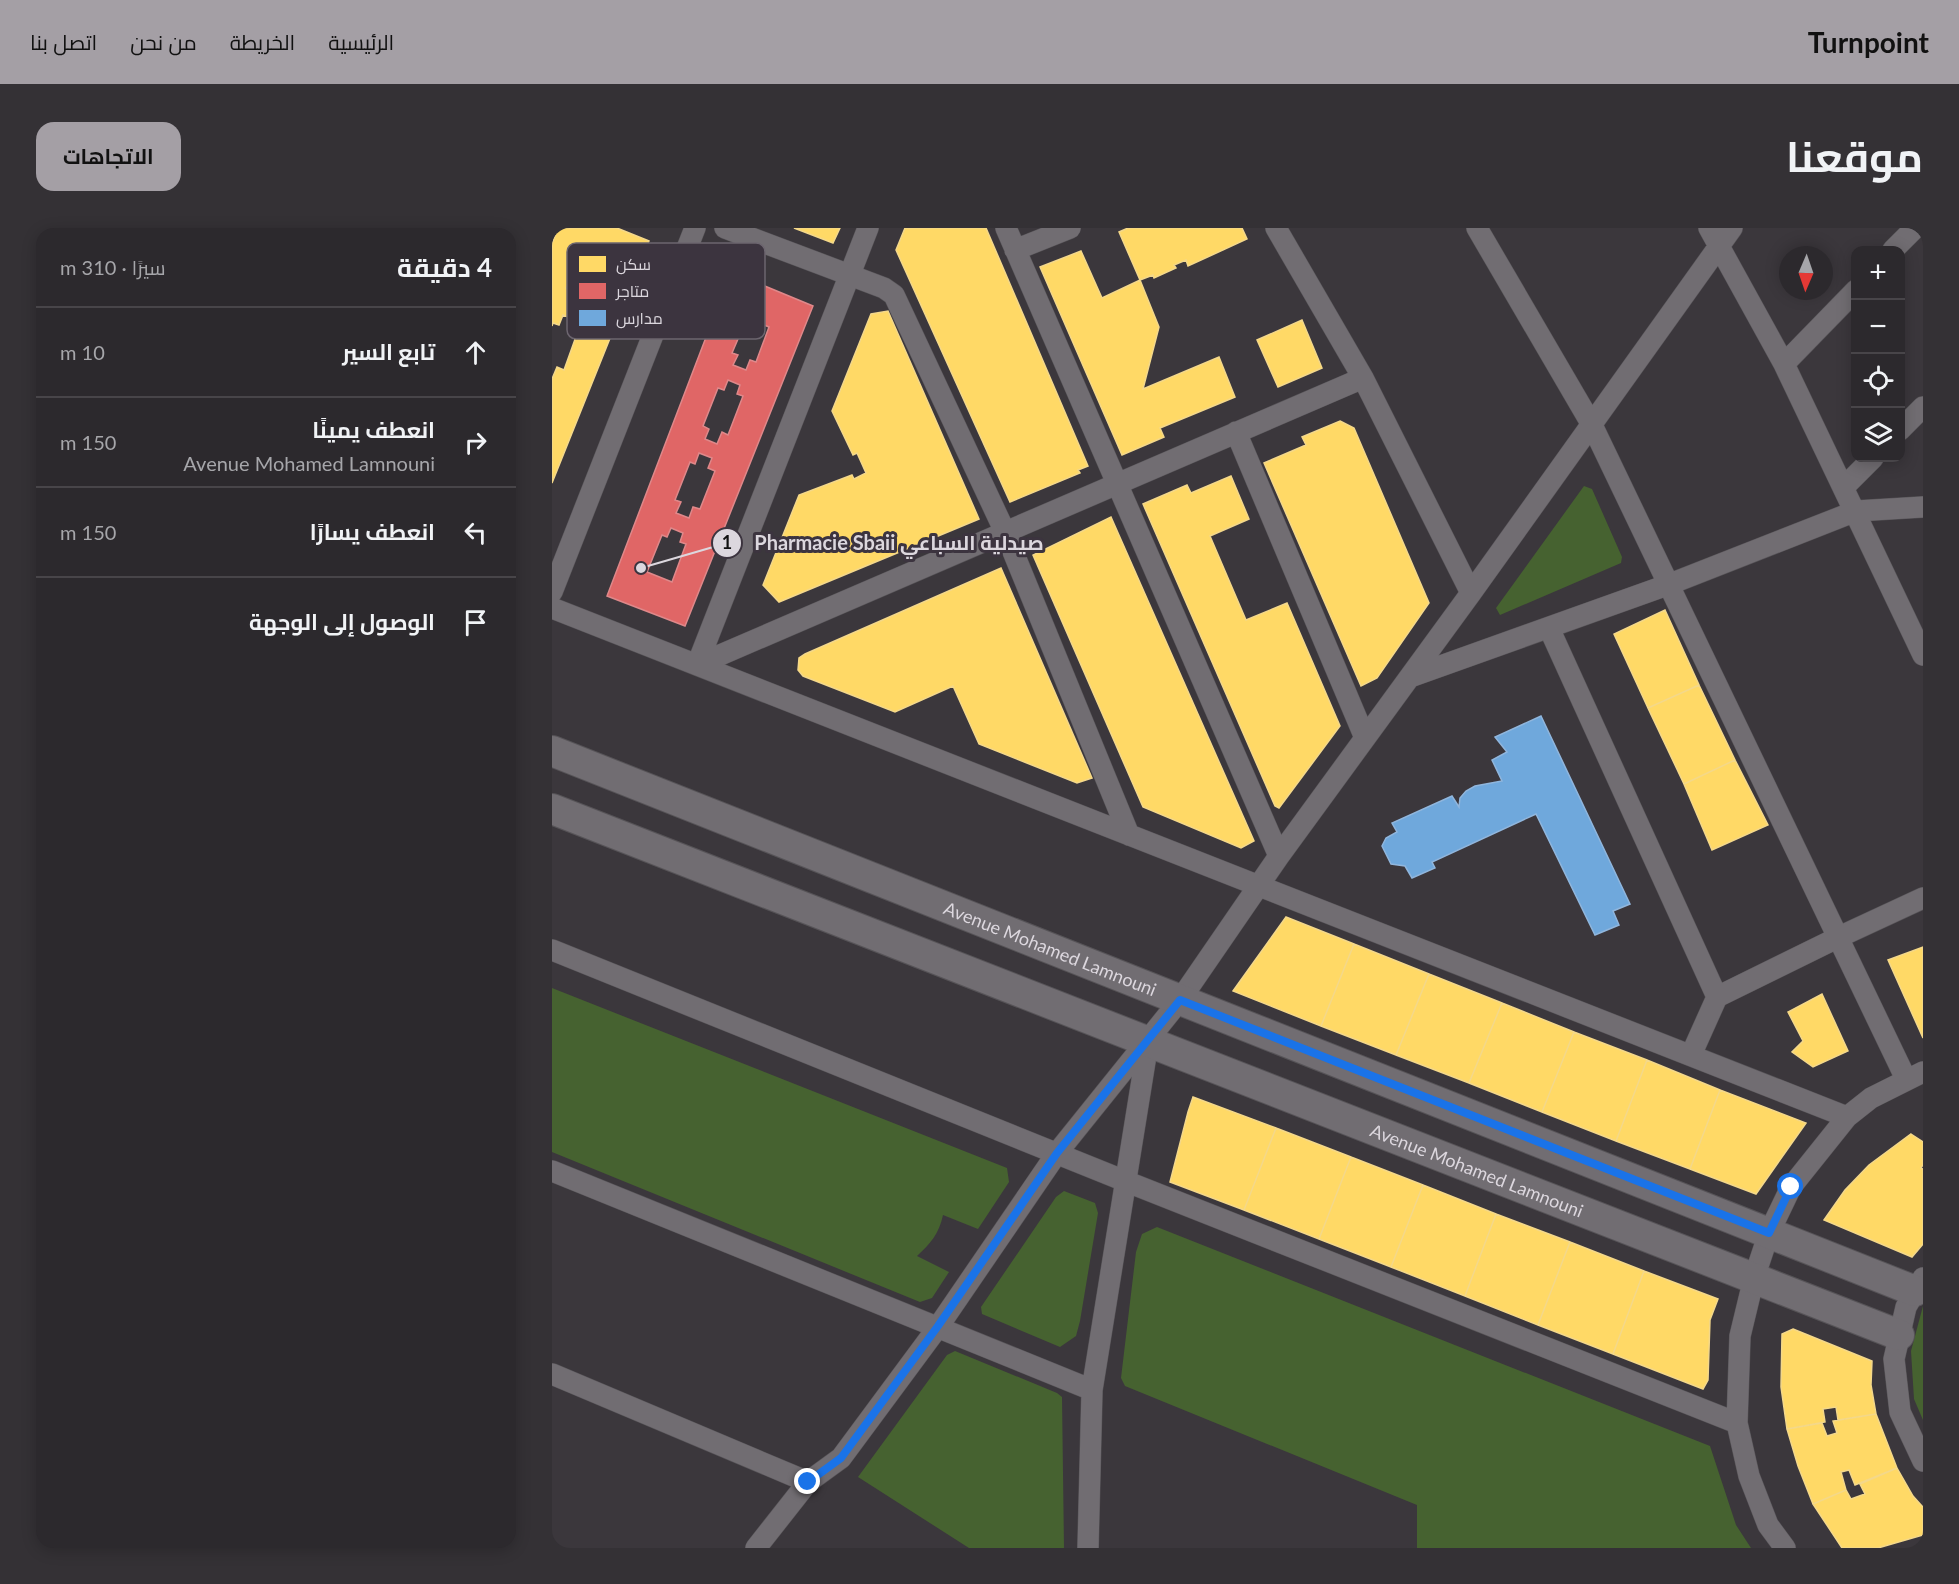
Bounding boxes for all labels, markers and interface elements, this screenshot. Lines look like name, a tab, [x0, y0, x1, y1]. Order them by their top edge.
text: Turnpoint	[1808, 25, 1929, 59]
text: اتصل بنا	[30, 29, 97, 54]
text: من نحن	[130, 29, 197, 54]
text: الخريطة	[230, 29, 295, 54]
text: الرئيسية	[328, 29, 394, 54]
button: الاتجاهات	[36, 122, 181, 191]
text: موقعنا	[1786, 131, 1923, 181]
legend	[567, 243, 765, 339]
north arrow	[1779, 246, 1833, 300]
map controls	[1851, 246, 1905, 462]
button: +	[1851, 246, 1905, 300]
text: 4 دقيقة	[397, 251, 492, 283]
text: سكن	[616, 254, 651, 275]
text: سيرًا · 310 m	[60, 255, 166, 279]
text: متاجر	[615, 281, 649, 301]
button: −	[1851, 300, 1905, 354]
text: مدارس	[616, 308, 663, 329]
icon: ahead	[459, 336, 492, 369]
text: تابع السير	[342, 338, 435, 365]
text: 10 m	[60, 340, 105, 364]
button: locate	[1851, 354, 1905, 408]
button: layers	[1851, 408, 1905, 462]
text: انعطف يمينًا	[312, 416, 435, 443]
icon: right	[459, 426, 492, 459]
text: 150 m	[60, 430, 116, 454]
text: Avenue Mohamed Lamnouni	[183, 451, 435, 475]
icon: left	[459, 516, 492, 549]
text: انعطف يسارًا	[310, 518, 435, 545]
text: 150 m	[60, 520, 116, 544]
callout: Pharmacie Sbaii صيدلية السباعي	[712, 524, 1055, 562]
text: Pharmacie Sbaii صيدلية السباعي	[754, 530, 1044, 559]
text: 1	[722, 531, 732, 553]
icon: arrive	[459, 606, 492, 639]
text: الوصول إلى الوجهة	[249, 608, 435, 635]
street label: Avenue Mohamed Lamnouni	[941, 896, 1160, 1000]
street label: Avenue Mohamed Lamnouni	[1367, 1119, 1587, 1222]
route start	[1777, 1173, 1803, 1199]
route end	[794, 1468, 820, 1494]

